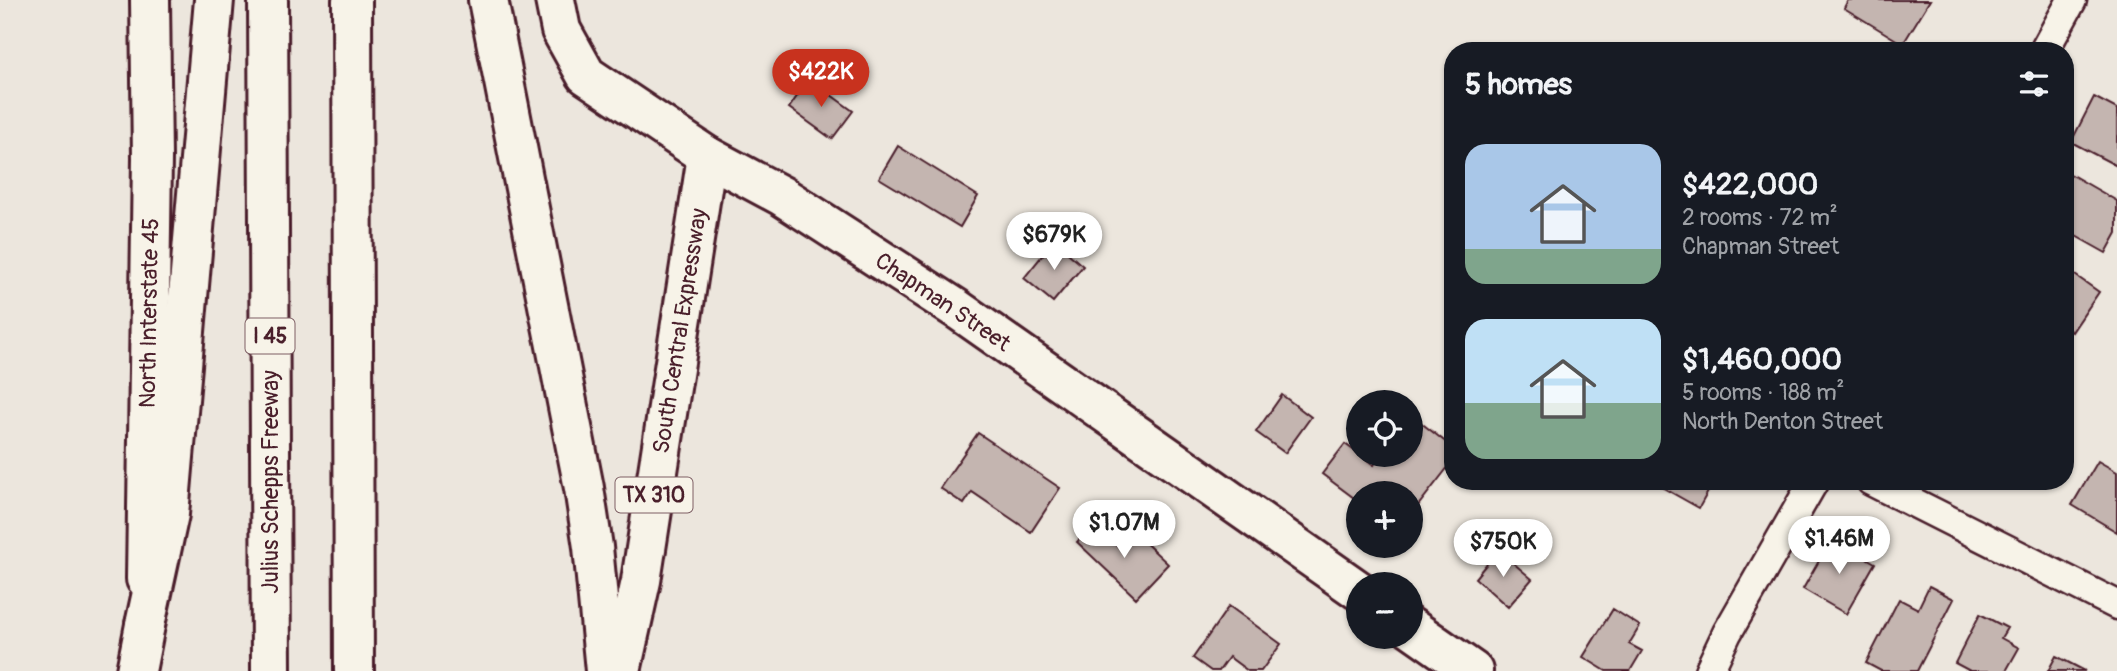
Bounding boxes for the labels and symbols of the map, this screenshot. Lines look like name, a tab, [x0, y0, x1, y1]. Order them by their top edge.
pin: $422K	[772, 50, 870, 109]
street label: South Central Expressway	[646, 206, 714, 456]
pin: $679K	[1005, 212, 1103, 272]
street label: North Interstate 45	[133, 218, 165, 408]
street label: Chapman Street	[870, 246, 1017, 358]
road number: I 45	[246, 318, 294, 354]
street label: Julius Schepps Freeway	[256, 370, 285, 594]
road number: TX 310	[616, 477, 692, 512]
pin: $1.07M	[1067, 500, 1181, 560]
pin: $1.46M	[1782, 516, 1896, 576]
pin: $750K	[1454, 520, 1552, 579]

